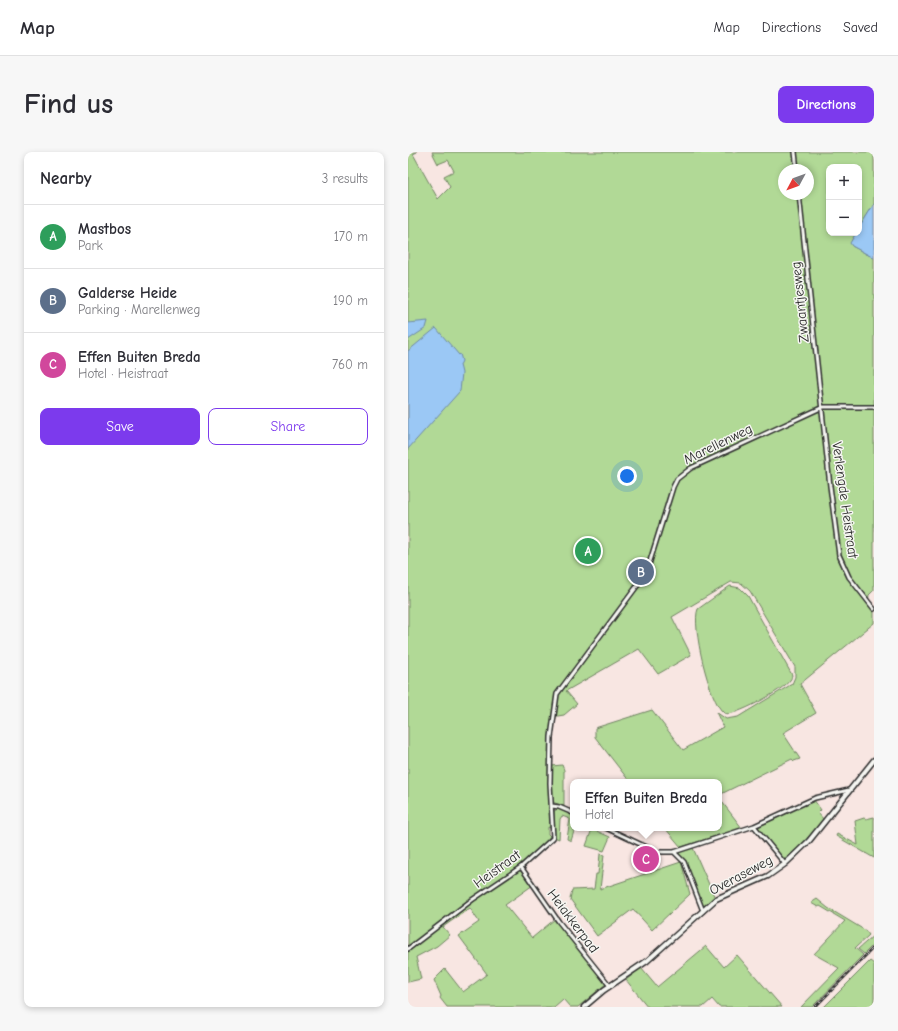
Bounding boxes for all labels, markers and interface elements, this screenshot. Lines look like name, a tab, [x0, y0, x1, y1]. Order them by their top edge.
text: Map	[20, 17, 55, 39]
text: Map	[713, 19, 740, 36]
text: Directions	[762, 19, 821, 36]
text: Saved	[843, 19, 878, 36]
button: Directions	[778, 86, 874, 123]
text: Find us	[24, 88, 113, 120]
north arrow	[778, 164, 814, 200]
map controls	[826, 164, 862, 236]
button: +	[826, 164, 862, 200]
text: Nearby	[40, 169, 91, 188]
text: 3 results	[322, 171, 368, 186]
button: −	[826, 200, 862, 236]
text: Mastbos	[78, 220, 131, 238]
text: A	[49, 229, 57, 244]
text: 170 m	[334, 229, 368, 244]
text: Park	[78, 238, 103, 253]
street label: Zwaantjesweg	[787, 261, 813, 343]
text: Galderse Heide	[78, 284, 177, 302]
text: B	[49, 293, 57, 308]
text: 190 m	[333, 293, 368, 308]
text: Parking · Marellenweg	[78, 302, 200, 317]
text: Effen Buiten Breda	[78, 348, 201, 366]
text: C	[49, 357, 57, 372]
text: 760 m	[332, 357, 368, 372]
text: Hotel · Heistraat	[78, 366, 168, 381]
button: Save	[40, 408, 200, 445]
button: Share	[208, 408, 368, 445]
street label: Marellenweg	[681, 420, 755, 468]
street label: Verlengde Heistraat	[828, 441, 862, 560]
your location	[617, 466, 637, 486]
pin: A	[575, 536, 601, 566]
pin: B	[628, 557, 654, 587]
popup	[570, 779, 722, 831]
text: Effen Buiten Breda	[585, 789, 707, 807]
text: Hotel	[585, 807, 614, 822]
pin: C	[633, 844, 659, 874]
street label: Heistraat	[470, 846, 525, 892]
street label: Overaseweg	[706, 851, 776, 899]
street label: Heiakkerpad	[544, 886, 602, 956]

